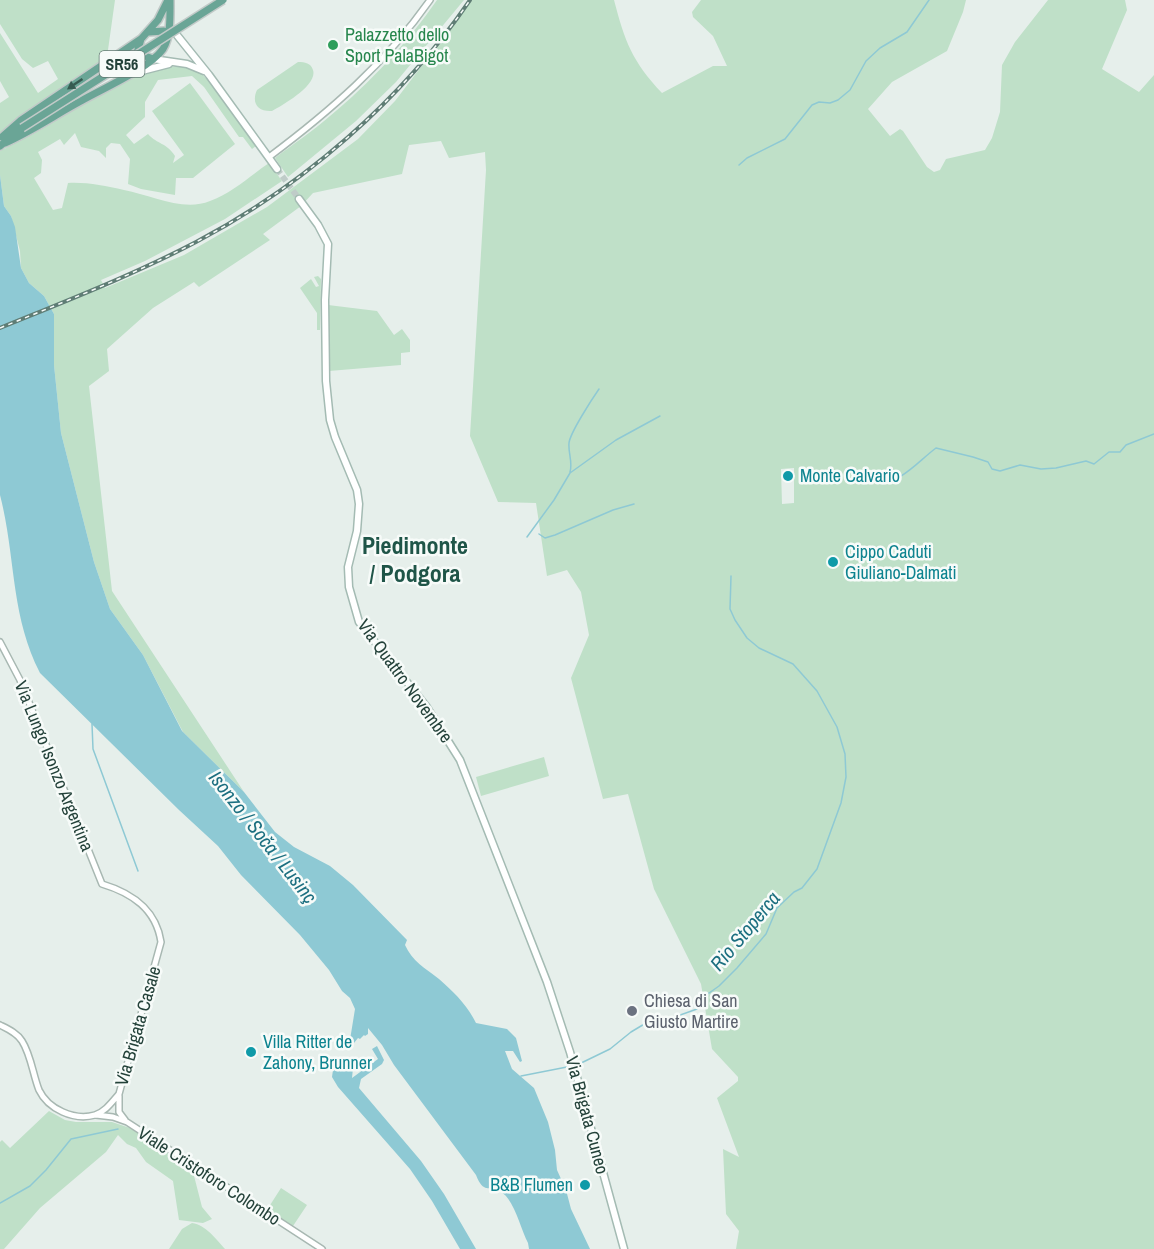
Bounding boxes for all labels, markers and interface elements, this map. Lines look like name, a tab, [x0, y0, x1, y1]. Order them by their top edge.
place label: Palazzetto dello Sport PalaBigot	[345, 22, 449, 68]
marker: Palazzetto dello Sport PalaBigot	[326, 38, 340, 52]
road number: SR56	[100, 51, 144, 77]
one-way arrow	[67, 78, 83, 89]
place label: Monte Calvario	[800, 463, 900, 488]
marker: Monte Calvario	[781, 469, 795, 483]
district label: Piedimonte / Podgora	[362, 529, 468, 589]
place label: Cippo Caduti Giuliano-Dalmati	[845, 539, 957, 585]
marker: Cippo Caduti Giuliano-Dalmati	[826, 555, 840, 569]
street label: Via Quattro Novembre	[352, 614, 459, 748]
street label: Via Lungo Isonzo Argentina	[9, 677, 100, 855]
water label: Isonzo / Soča / Lusinç	[203, 765, 324, 909]
water label: Rio Stoperca	[704, 885, 786, 976]
street label: Via Brigata Casale	[108, 963, 167, 1089]
place label: Chiesa di San Giusto Martire	[644, 988, 738, 1034]
marker: Chiesa di San Giusto Martire	[625, 1004, 639, 1018]
place label: Villa Ritter de Zahony, Brunner	[263, 1029, 372, 1075]
marker: Villa Ritter de Zahony, Brunner	[244, 1045, 258, 1059]
street label: Via Brigata Cuneo	[560, 1053, 615, 1177]
street label: Viale Cristoforo Colombo	[133, 1120, 285, 1231]
place label: B&B Flumen	[490, 1172, 573, 1197]
marker: B&B Flumen	[578, 1178, 592, 1192]

